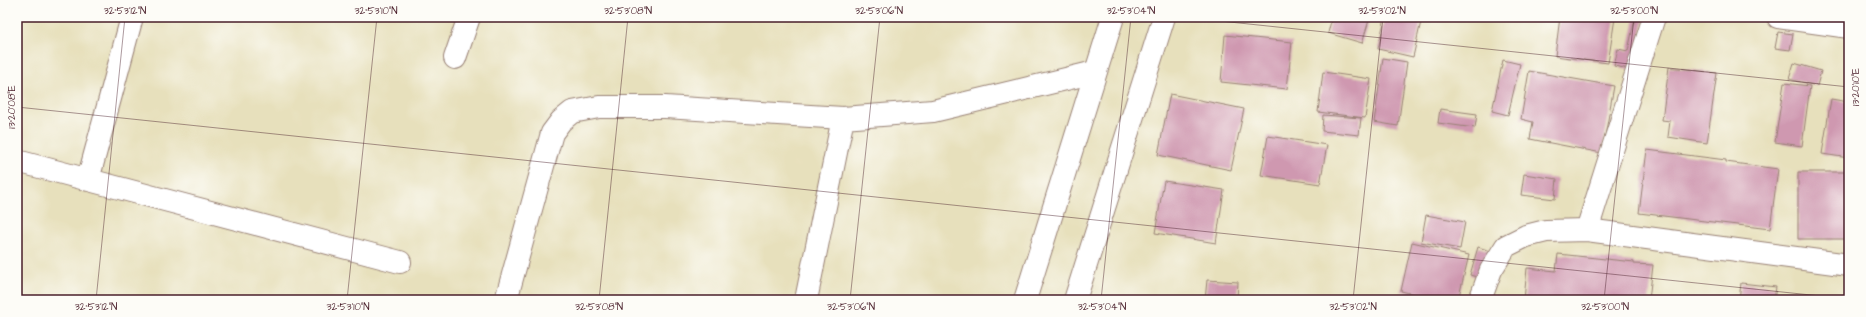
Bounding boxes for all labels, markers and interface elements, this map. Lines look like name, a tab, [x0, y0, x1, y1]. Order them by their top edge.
text: 32°53'12"N	[104, 4, 146, 18]
text: 32°53'10"N	[354, 4, 398, 18]
text: 32°53'08"N	[604, 4, 652, 18]
text: 32°53'06"N	[855, 4, 903, 18]
text: 32°53'04"N	[1107, 4, 1155, 18]
text: 32°53'02"N	[1358, 4, 1406, 18]
text: 32°53'00"N	[1610, 4, 1658, 18]
text: 13°20'10"E	[1849, 68, 1863, 106]
text: 13°20'08"E	[5, 85, 19, 129]
text: 32°53'12"N	[75, 300, 117, 314]
text: 32°53'10"N	[326, 300, 370, 314]
text: 32°53'08"N	[575, 300, 623, 314]
text: 32°53'06"N	[827, 300, 875, 314]
text: 32°53'04"N	[1078, 300, 1126, 314]
text: 32°53'02"N	[1329, 300, 1377, 314]
text: 32°53'00"N	[1581, 300, 1629, 314]

